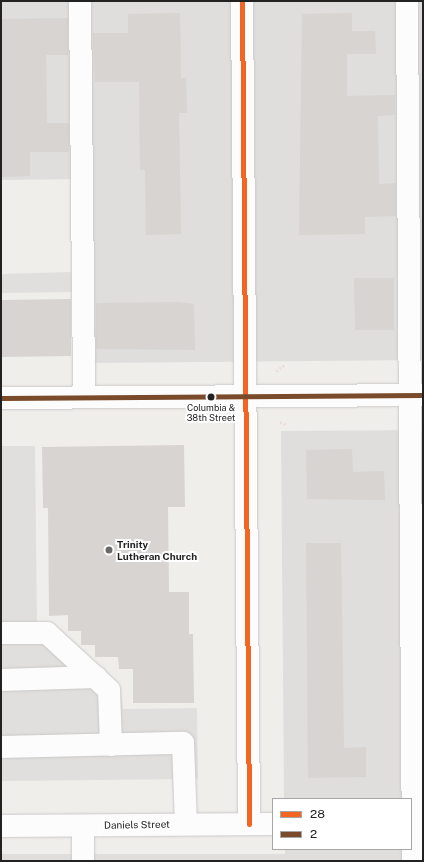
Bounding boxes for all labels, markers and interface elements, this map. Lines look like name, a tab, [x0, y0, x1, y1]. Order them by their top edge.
marker: Columbia & 38th Street	[206, 392, 216, 402]
place label: Columbia & 38th Street	[187, 403, 235, 424]
place label: Trinity Lutheran Church	[117, 538, 197, 562]
marker: Trinity Lutheran Church	[104, 545, 114, 555]
legend	[272, 798, 412, 850]
text: 28	[310, 807, 325, 821]
street label: Daniels Street	[104, 818, 170, 832]
text: 2	[310, 827, 317, 841]

